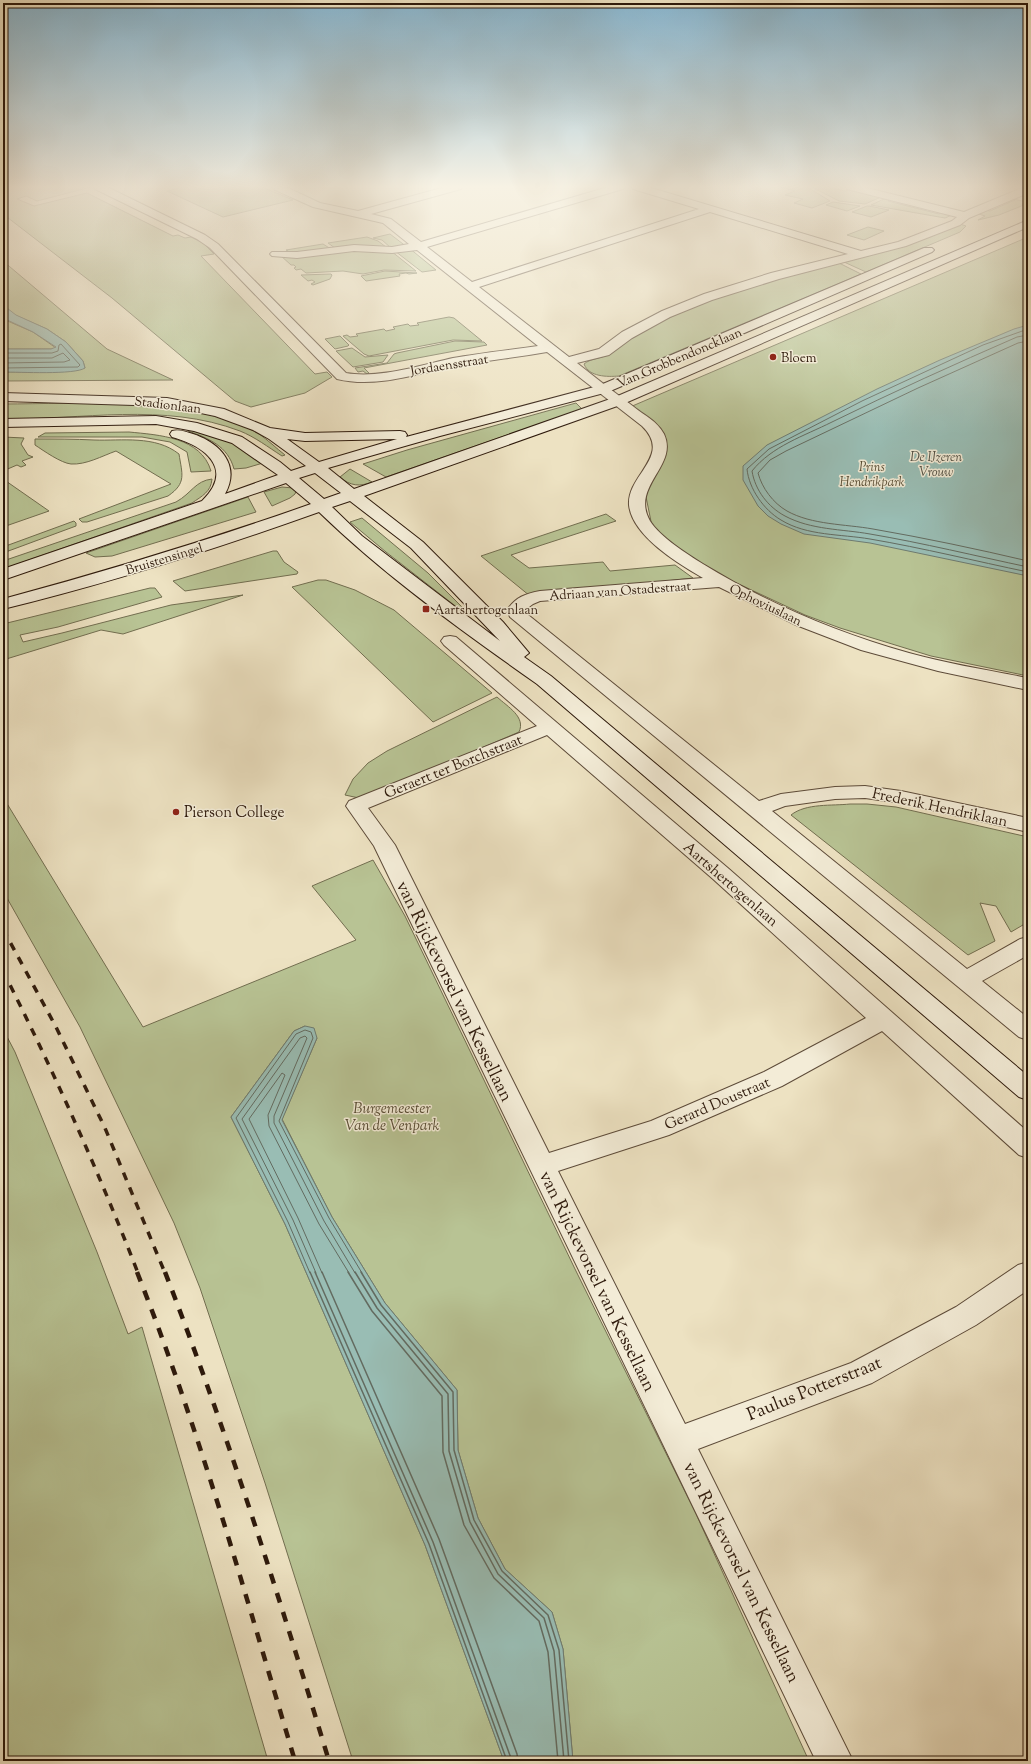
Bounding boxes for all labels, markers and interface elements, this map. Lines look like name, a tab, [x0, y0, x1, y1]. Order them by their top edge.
street label: Van Grobbendoncklaan	[614, 324, 745, 393]
place label: Bloem	[781, 350, 817, 368]
street label: Jordaensstraat	[408, 351, 490, 381]
marker: Bloem	[768, 352, 778, 362]
street label: Stadionlaan	[133, 393, 202, 419]
water label: De IJzeren Vrouw	[910, 449, 962, 482]
park label: Prins Hendrikpark	[840, 459, 905, 492]
street label: Bruistensingel	[124, 540, 206, 580]
street label: Adriaan van Ostadestraat	[549, 578, 692, 606]
street label: Ophoviuslaan	[726, 580, 805, 631]
place label: Aartshertogenlaan	[434, 602, 538, 620]
marker: Aartshertogenlaan	[421, 604, 431, 614]
street label: Geraert ter Borchstraat	[381, 730, 526, 805]
street label: Frederik Hendriklaan	[870, 784, 1010, 833]
place label: Pierson College	[184, 803, 284, 824]
marker: Pierson College	[171, 807, 181, 817]
street label: Aartshertogenlaan	[678, 838, 782, 933]
street label: van Rijckevorsel van Kessellaan	[388, 877, 518, 1107]
street label: Gerard Doustraat	[661, 1073, 774, 1136]
park label: Burgemeester Van de Venpark	[345, 1099, 439, 1137]
street label: van Rijckevorsel van Kessellaan	[531, 1167, 661, 1397]
street label: Paulus Potterstraat	[743, 1351, 886, 1429]
street label: van Rijckevorsel van Kessellaan	[675, 1458, 805, 1688]

